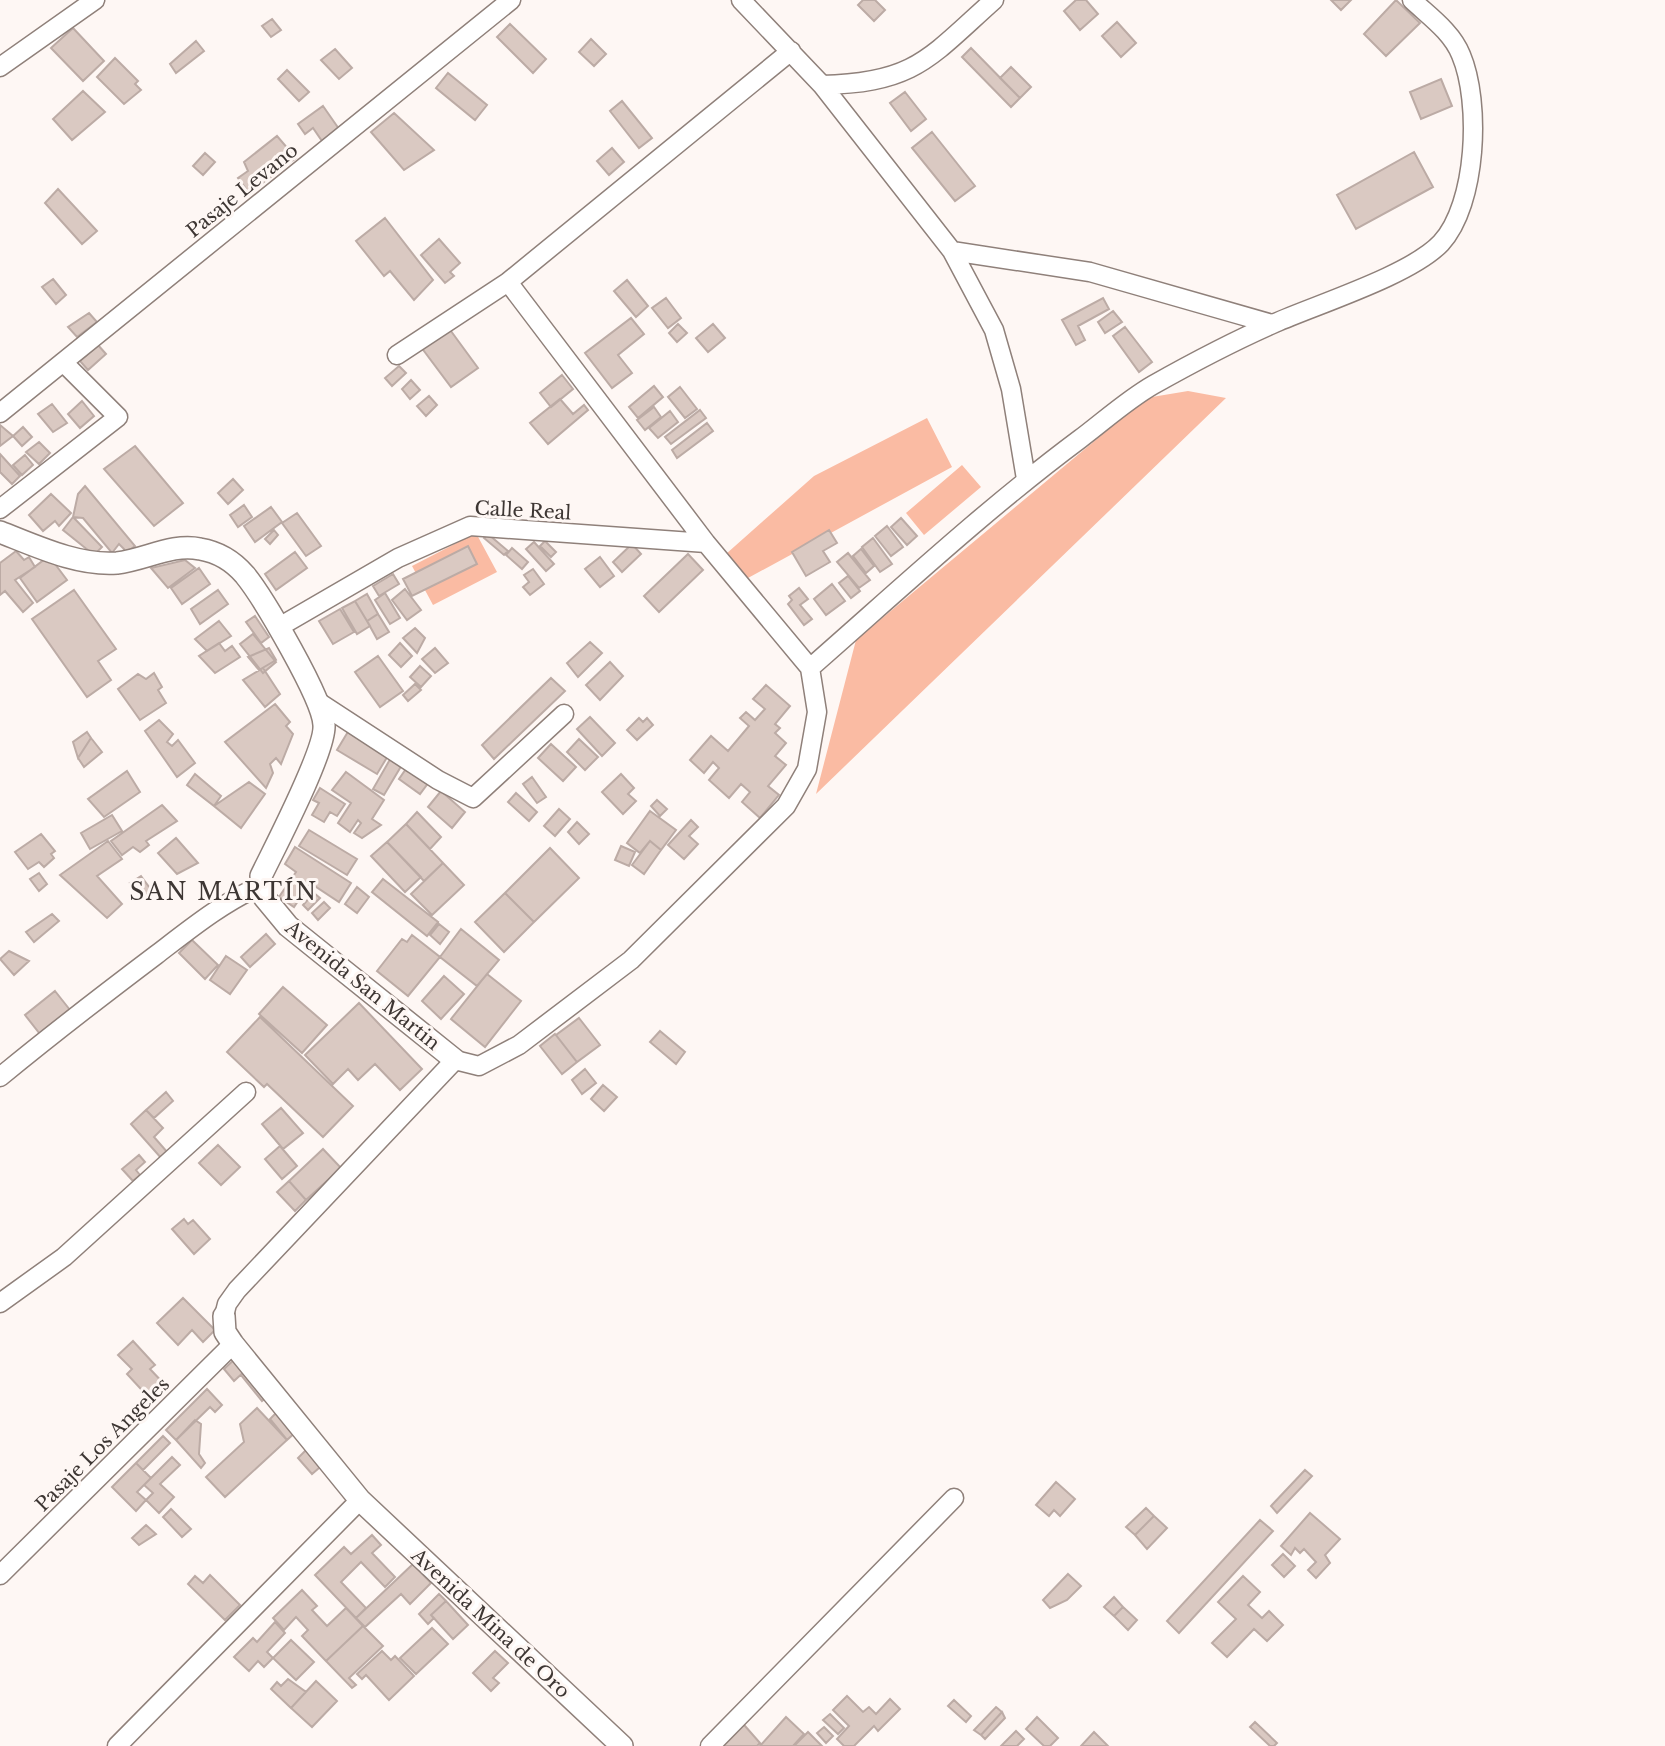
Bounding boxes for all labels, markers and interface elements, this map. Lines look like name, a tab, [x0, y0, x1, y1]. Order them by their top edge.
street label: Pasaje Levano	[182, 138, 303, 242]
street label: Calle Real	[474, 496, 572, 525]
district label: SAN MARTÍN	[130, 877, 318, 906]
street label: Avenida San Martin	[280, 915, 445, 1055]
street label: Pasaje Los Angeles	[31, 1373, 174, 1516]
street label: Avenida Mina de Oro	[406, 1543, 575, 1703]

